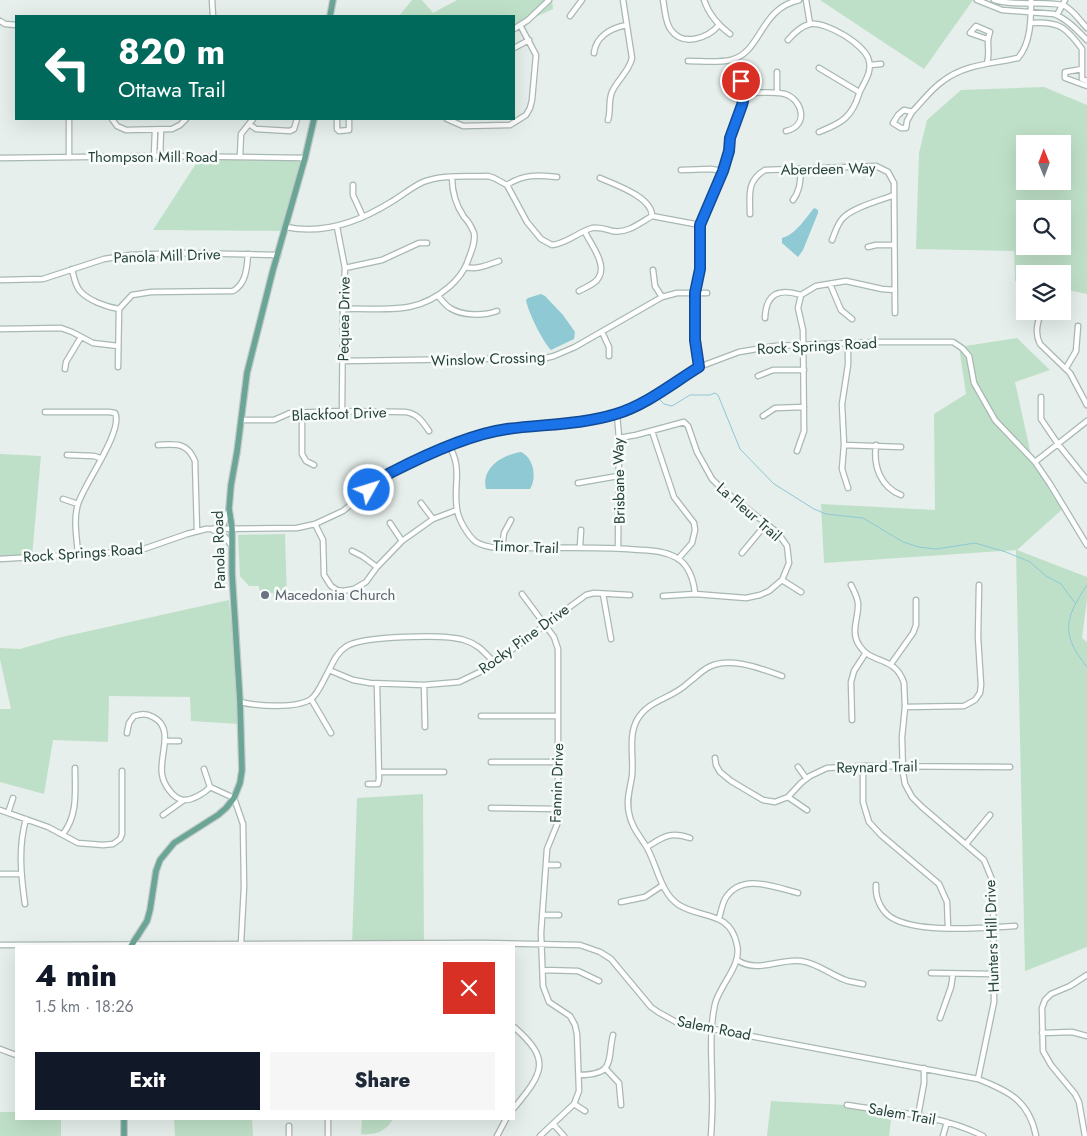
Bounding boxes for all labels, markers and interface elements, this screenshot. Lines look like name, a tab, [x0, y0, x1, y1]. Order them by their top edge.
text: 820 m	[118, 27, 225, 77]
icon: left	[35, 35, 100, 100]
pin	[720, 60, 762, 102]
icon: arrive	[727, 67, 755, 95]
text: Ottawa Trail	[118, 73, 226, 105]
north arrow	[1016, 135, 1071, 190]
map controls	[1016, 135, 1071, 320]
street label: Thompson Mill Road	[88, 146, 218, 168]
street label: Aberdeen Way	[780, 157, 876, 181]
button: search	[1016, 200, 1071, 255]
street label: Panola Mill Drive	[113, 243, 221, 269]
button: layers	[1016, 265, 1071, 320]
street label: Pequea Drive	[332, 276, 356, 362]
street label: Rock Springs Road	[756, 332, 878, 360]
street label: Winslow Crossing	[430, 346, 546, 372]
street label: Blackfoot Drive	[291, 401, 387, 427]
street label: Brisbane Way	[607, 437, 631, 524]
position arrow	[342, 463, 394, 515]
street label: La Fleur Trail	[712, 477, 786, 547]
street label: Panola Road	[207, 510, 231, 590]
street label: Timor Trail	[493, 535, 559, 559]
street label: Rock Springs Road	[22, 538, 144, 568]
place label: Macedonia Church	[275, 584, 395, 606]
marker: Macedonia Church	[259, 589, 271, 601]
street label: Rocky Pine Drive	[474, 598, 574, 679]
street label: Fannin Drive	[545, 743, 569, 823]
street label: Reynard Trail	[836, 755, 918, 779]
street label: Hunters Hill Drive	[979, 879, 1005, 993]
text: 4 min	[35, 954, 117, 997]
button: close	[443, 962, 495, 1014]
text: 1.5 km · 18:26	[35, 995, 134, 1018]
street label: Salem Road	[675, 1010, 753, 1046]
button: Exit	[35, 1052, 260, 1110]
button: Share	[270, 1052, 495, 1110]
street label: Salem Trail	[866, 1097, 938, 1131]

